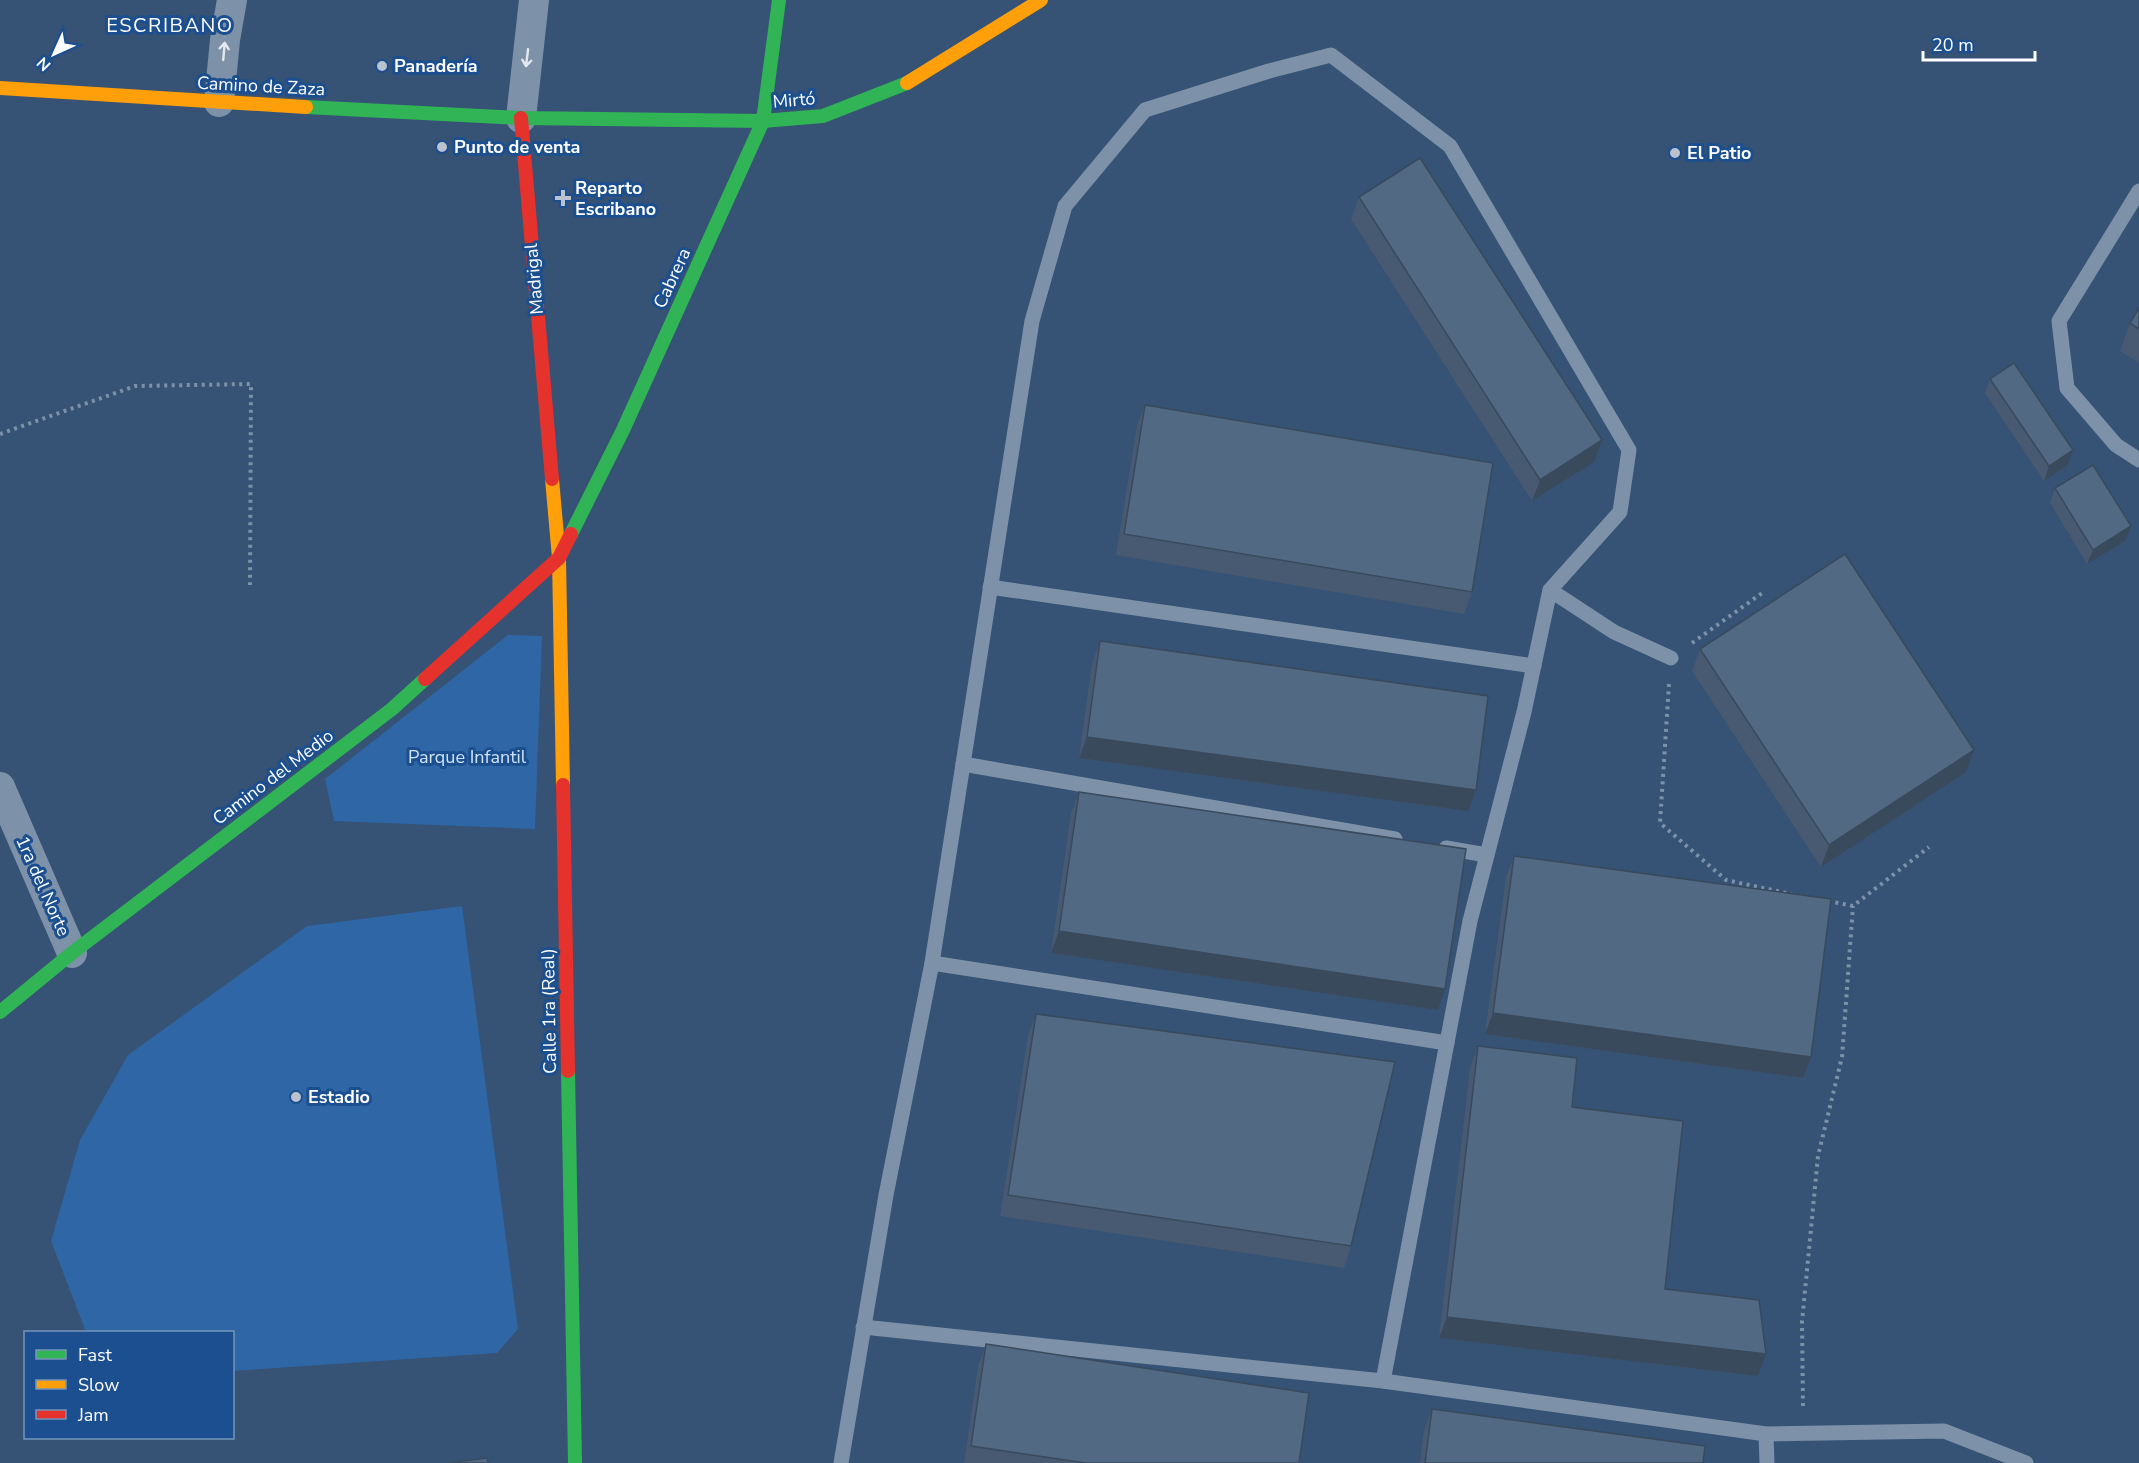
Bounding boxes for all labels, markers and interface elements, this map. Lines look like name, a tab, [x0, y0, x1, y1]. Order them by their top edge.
district label: ESCRIBANO	[106, 12, 234, 39]
north arrow	[24, 24, 84, 84]
scale bar	[1923, 24, 2036, 62]
text: 20 m	[1932, 33, 1974, 57]
one-way arrow	[219, 42, 230, 61]
one-way arrow	[522, 48, 533, 68]
text: N	[32, 52, 56, 76]
place label: Panadería	[394, 54, 478, 78]
marker: Panadería	[375, 59, 389, 73]
street label: Camino de Zaza	[196, 71, 326, 101]
street label: Mirtó	[772, 86, 816, 114]
place label: Punto de venta	[454, 135, 580, 159]
marker: Punto de venta	[435, 140, 449, 154]
place label: El Patio	[1687, 141, 1751, 165]
marker: El Patio	[1668, 146, 1682, 160]
place label: Reparto Escribano	[575, 176, 656, 221]
marker: Reparto Escribano	[556, 191, 570, 205]
street label: Madrigal	[519, 242, 549, 316]
street label: Cabrera	[648, 244, 696, 312]
street label: Camino del Medio	[208, 724, 338, 830]
park label: Parque Infantil	[408, 745, 527, 769]
street label: 1ra del Norte	[10, 832, 76, 940]
street label: Calle 1ra (Real)	[536, 948, 562, 1074]
place label: Estadio	[308, 1085, 370, 1109]
marker: Estadio	[289, 1090, 303, 1104]
legend	[24, 1331, 234, 1439]
text: Fast	[78, 1343, 113, 1367]
text: Slow	[78, 1373, 119, 1397]
text: Jam	[77, 1403, 109, 1427]

